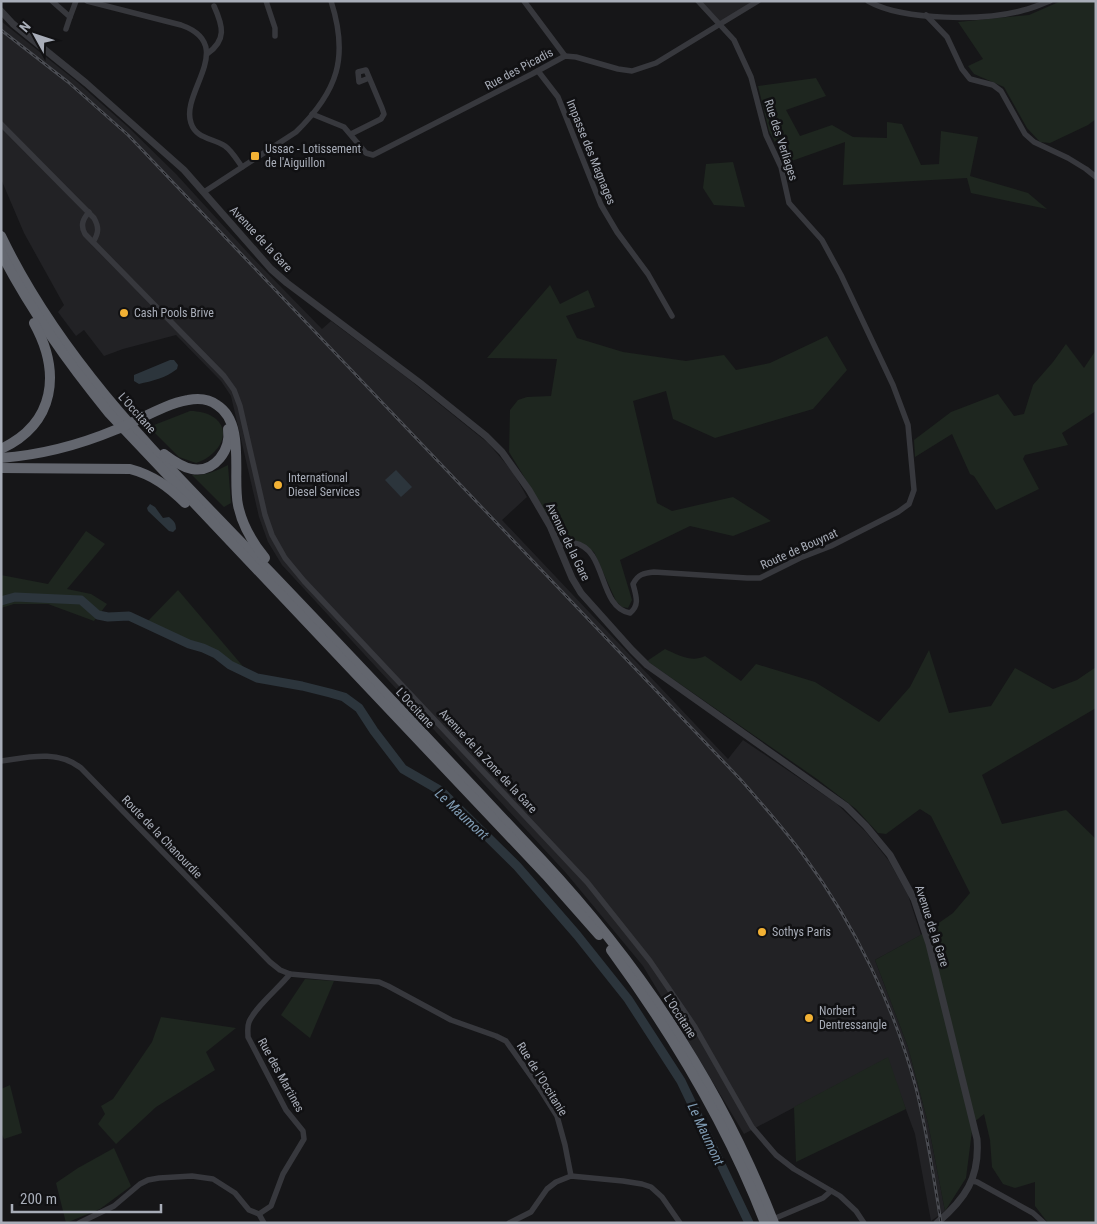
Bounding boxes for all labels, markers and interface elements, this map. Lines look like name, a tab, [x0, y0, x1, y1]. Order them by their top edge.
north arrow	[10, 10, 60, 60]
text: N	[16, 18, 34, 35]
street label: Rue des Picadis	[482, 45, 556, 93]
street label: Impasse des Magnages	[564, 97, 618, 207]
street label: Rue des Verliages	[761, 98, 801, 182]
place label: Ussac - Lotissement de l'Aiguillon	[265, 142, 362, 170]
marker: Ussac - Lotissement de l'Aiguillon	[249, 150, 261, 162]
street label: Avenue de la Gare	[227, 203, 295, 275]
place label: Cash Pools Brive	[134, 306, 214, 320]
marker: Cash Pools Brive	[118, 307, 130, 319]
street label: L'Occitane	[115, 390, 159, 436]
place label: International Diesel Services	[288, 471, 360, 499]
marker: International Diesel Services	[272, 479, 284, 491]
street label: Avenue de la Gare	[543, 501, 593, 584]
street label: Route de Bouynat	[758, 526, 840, 572]
street label: L'Occitane	[393, 685, 437, 731]
street label: Avenue de la Zone de la Gare	[436, 706, 540, 816]
water label: Le Maumont	[432, 785, 493, 843]
street label: Route de la Chanourdie	[119, 793, 205, 882]
street label: Avenue de la Gare	[912, 883, 952, 969]
place label: Sothys Paris	[772, 925, 831, 939]
marker: Sothys Paris	[756, 926, 768, 938]
street label: L'Occitane	[661, 991, 700, 1041]
place label: Norbert Dentressangle	[819, 1004, 887, 1032]
marker: Norbert Dentressangle	[803, 1012, 815, 1024]
street label: Rue des Martines	[255, 1036, 307, 1114]
street label: Rue de l'Occitanie	[514, 1040, 570, 1119]
water label: Le Maumont	[685, 1100, 728, 1169]
scale bar	[12, 1182, 161, 1214]
text: 200 m	[20, 1190, 57, 1208]

